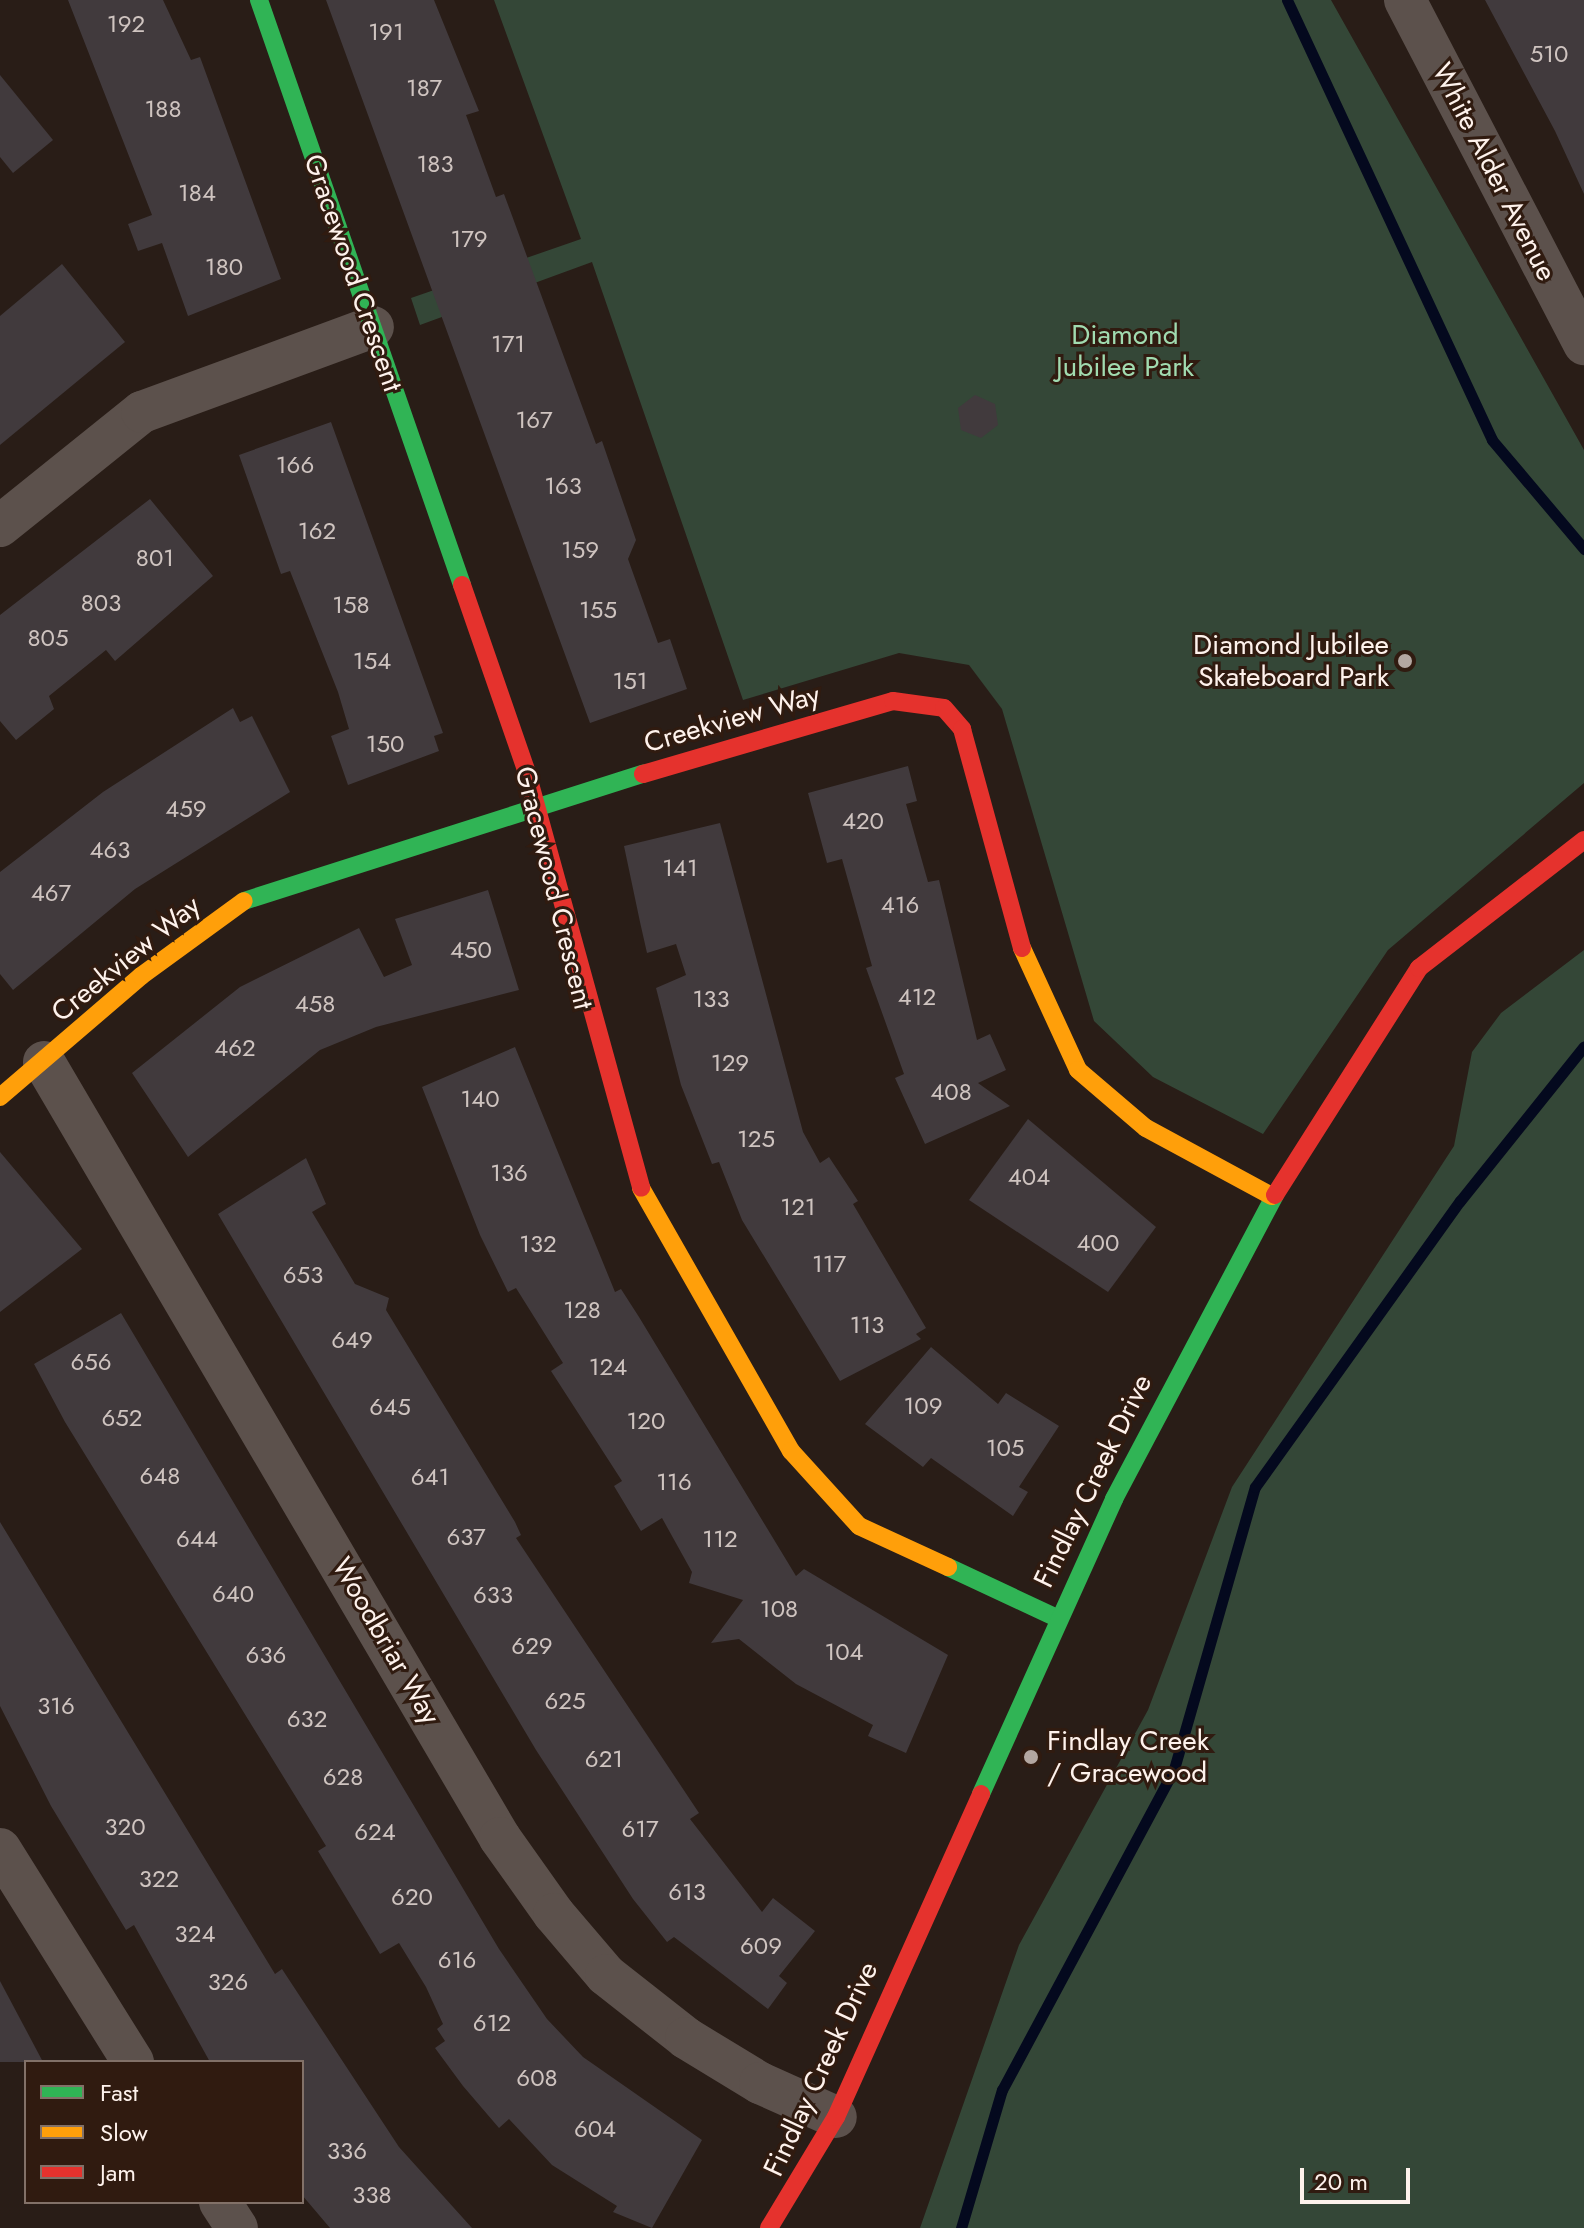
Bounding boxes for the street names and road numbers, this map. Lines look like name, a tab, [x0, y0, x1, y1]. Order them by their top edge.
street label: White Alder Avenue	[1425, 58, 1563, 286]
street label: Gracewood Crescent	[297, 150, 409, 396]
street label: Creekview Way	[640, 678, 824, 760]
street label: Gracewood Crescent	[508, 763, 600, 1013]
street label: Creekview Way	[45, 889, 207, 1029]
street label: Findlay Creek Drive	[1027, 1369, 1159, 1593]
street label: Woodbriar Way	[325, 1552, 447, 1730]
street label: Findlay Creek Drive	[757, 1956, 885, 2182]

